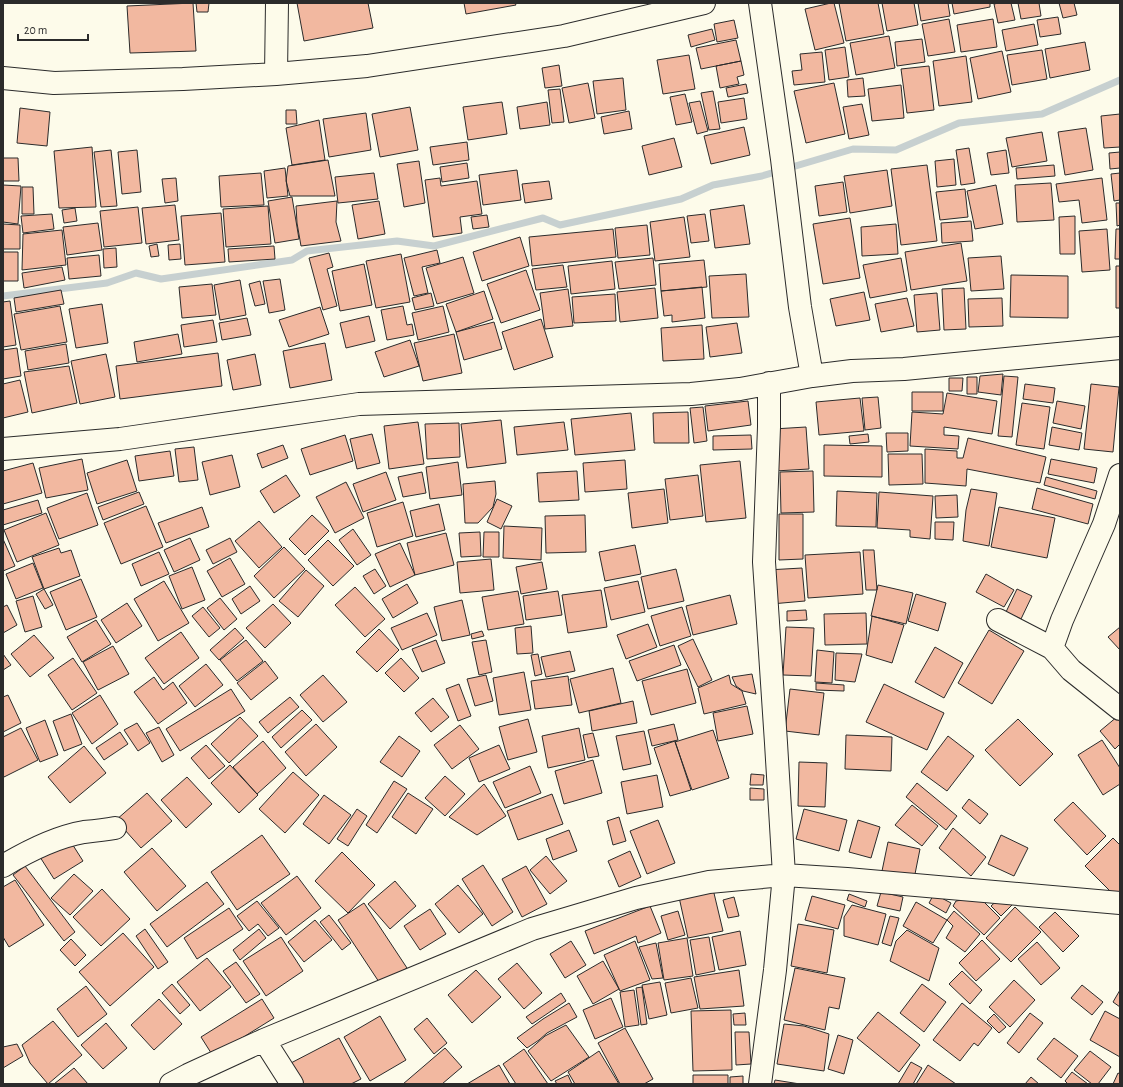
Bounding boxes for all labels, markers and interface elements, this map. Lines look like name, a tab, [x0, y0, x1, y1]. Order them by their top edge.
scale bar	[18, 16, 88, 42]
text: 20 m	[24, 24, 47, 36]

